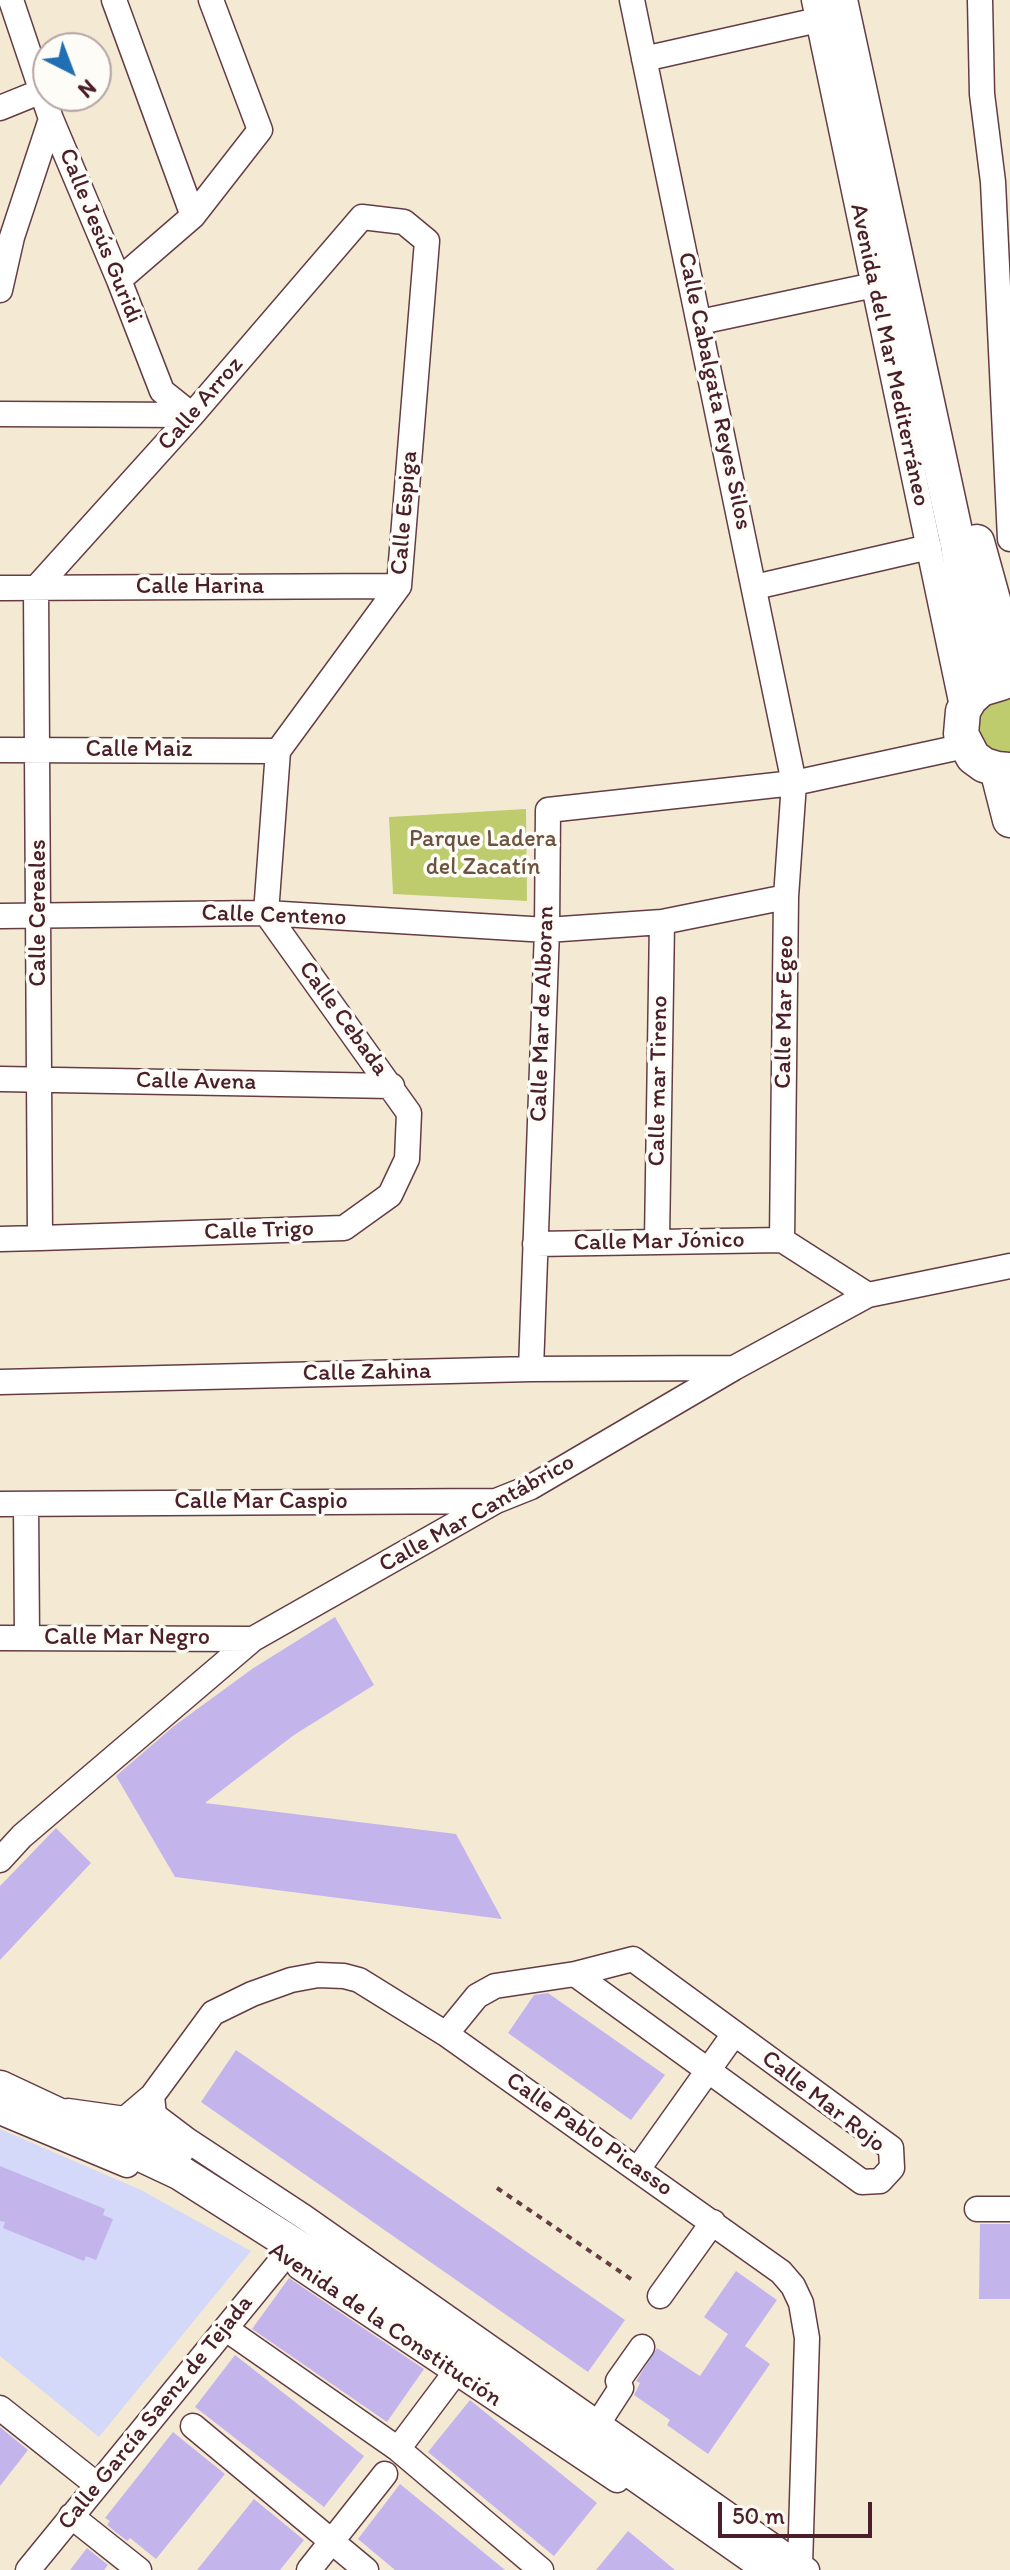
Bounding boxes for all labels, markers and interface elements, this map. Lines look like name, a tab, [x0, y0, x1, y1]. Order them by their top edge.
north arrow	[32, 32, 112, 112]
text: N	[73, 74, 102, 104]
street label: Calle Jesús Guridi	[52, 144, 148, 328]
street label: Avenida del Mar Mediterráneo	[843, 201, 935, 509]
street label: Calle Cabalgata Reyes Silos	[671, 250, 757, 532]
street label: Calle Arroz	[152, 351, 250, 457]
street label: Calle Espiga	[385, 450, 425, 576]
street label: Calle Harina	[136, 573, 264, 601]
street label: Calle Maiz	[86, 736, 192, 764]
park label: Parque Ladera del Zacatín	[409, 826, 557, 882]
street label: Calle Cereales	[25, 839, 53, 987]
street label: Calle Centeno	[201, 899, 347, 933]
street label: Calle Mar de Alboran	[525, 905, 561, 1123]
street label: Calle Mar Egeo	[769, 935, 801, 1089]
street label: Calle Cebada	[292, 956, 394, 1082]
street label: Calle mar Tireno	[643, 995, 675, 1167]
street label: Calle Avena	[136, 1067, 256, 1097]
street label: Calle Trigo	[203, 1215, 315, 1247]
street label: Calle Mar Jónico	[573, 1226, 745, 1258]
street label: Calle Zahina	[302, 1357, 432, 1389]
street label: Calle Mar Cantábrico	[374, 1448, 580, 1580]
street label: Calle Mar Caspio	[174, 1488, 348, 1516]
street label: Calle Mar Negro	[44, 1624, 210, 1652]
street label: Calle Mar Rojo	[755, 2045, 891, 2159]
street label: Calle Pablo Picasso	[500, 2067, 678, 2203]
street label: Avenida de la Constitución	[263, 2236, 507, 2414]
street label: Calle García Saenz de Tejada	[52, 2290, 260, 2536]
scale bar	[722, 2486, 876, 2536]
text: 50 m	[732, 2501, 785, 2530]

